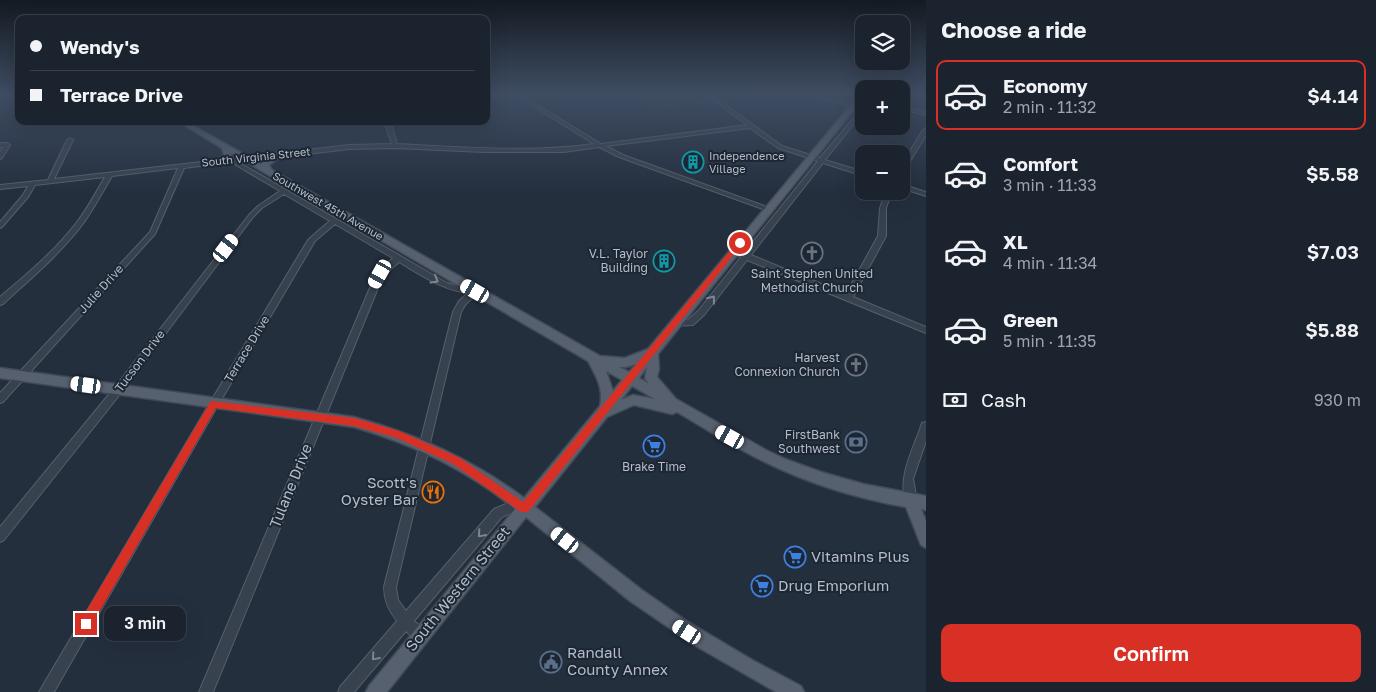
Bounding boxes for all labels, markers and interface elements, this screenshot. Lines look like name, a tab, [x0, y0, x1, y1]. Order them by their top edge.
map controls	[855, 15, 910, 200]
button: layers	[855, 15, 910, 70]
text: Choose a ride	[941, 16, 1087, 43]
text: Wendy's	[60, 35, 140, 58]
icon: car	[943, 73, 988, 118]
text: Economy	[1003, 74, 1088, 97]
button: +	[855, 80, 910, 135]
text: Terrace Drive	[60, 83, 183, 106]
text: $4.14	[1307, 84, 1359, 107]
text: 2 min · 11:32	[1003, 97, 1096, 117]
street label: South Virginia Street	[201, 144, 311, 169]
button: −	[855, 145, 910, 200]
place label: Independence Village	[709, 149, 785, 175]
building icon: Independence Village	[681, 150, 705, 174]
icon: car	[943, 151, 988, 196]
text: Comfort	[1003, 152, 1078, 175]
text: $5.58	[1306, 162, 1359, 185]
street label: Southwest 45th Avenue	[271, 169, 386, 243]
text: 3 min · 11:33	[1003, 175, 1097, 195]
icon: car	[943, 229, 988, 274]
text: XL	[1003, 230, 1028, 253]
car	[210, 232, 241, 264]
route start	[729, 232, 751, 254]
text: $7.03	[1307, 240, 1359, 263]
church icon: Saint Stephen United Methodist Church	[800, 241, 824, 265]
place label: V.L. Taylor Building	[589, 246, 648, 275]
building icon: V.L. Taylor Building	[652, 249, 676, 273]
text: 4 min · 11:34	[1003, 253, 1097, 273]
car	[366, 257, 393, 291]
street label: Julie Drive	[75, 261, 127, 316]
place label: Saint Stephen United Methodist Church	[751, 266, 873, 295]
one-way arrow	[430, 273, 439, 283]
car	[458, 277, 491, 305]
one-way arrow	[707, 296, 715, 305]
icon: car	[943, 307, 988, 352]
text: Green	[1003, 308, 1058, 331]
street label: Terrace Drive	[221, 312, 272, 385]
text: $5.88	[1305, 318, 1359, 341]
street label: Tucson Drive	[111, 327, 168, 395]
text: 5 min · 11:35	[1003, 331, 1096, 351]
place label: Harvest Connexion Church	[734, 350, 840, 379]
church icon: Harvest Connexion Church	[844, 353, 868, 377]
car	[70, 375, 101, 395]
icon: cash	[941, 386, 969, 414]
text: Cash	[981, 388, 1026, 411]
text: 930 m	[1314, 390, 1361, 410]
car	[713, 423, 746, 451]
place label: FirstBank Southwest	[778, 427, 840, 456]
bank icon: FirstBank Southwest	[844, 430, 868, 454]
supermarket icon: Brake Time	[642, 434, 666, 458]
street label: Tulane Drive	[265, 441, 315, 530]
place label: Brake Time	[622, 459, 686, 474]
place label: Scott's Oyster Bar	[341, 473, 417, 508]
restaurant icon: Scott's Oyster Bar	[421, 480, 445, 504]
street label: South Western Street	[401, 522, 513, 654]
car	[548, 525, 581, 555]
one-way arrow	[477, 528, 486, 537]
supermarket icon: Vitamins Plus	[783, 545, 807, 569]
place label: Vitamins Plus	[811, 547, 909, 565]
supermarket icon: Drug Emporium	[750, 574, 774, 598]
place label: Drug Emporium	[778, 576, 889, 594]
callout: 3 min	[104, 606, 186, 642]
route end	[75, 613, 97, 635]
text: 3 min	[124, 613, 166, 633]
car	[670, 618, 703, 646]
button: Confirm	[941, 624, 1361, 682]
place label: Randall County Annex	[567, 643, 668, 678]
public building icon: Randall County Annex	[539, 650, 563, 674]
one-way arrow	[372, 652, 381, 661]

